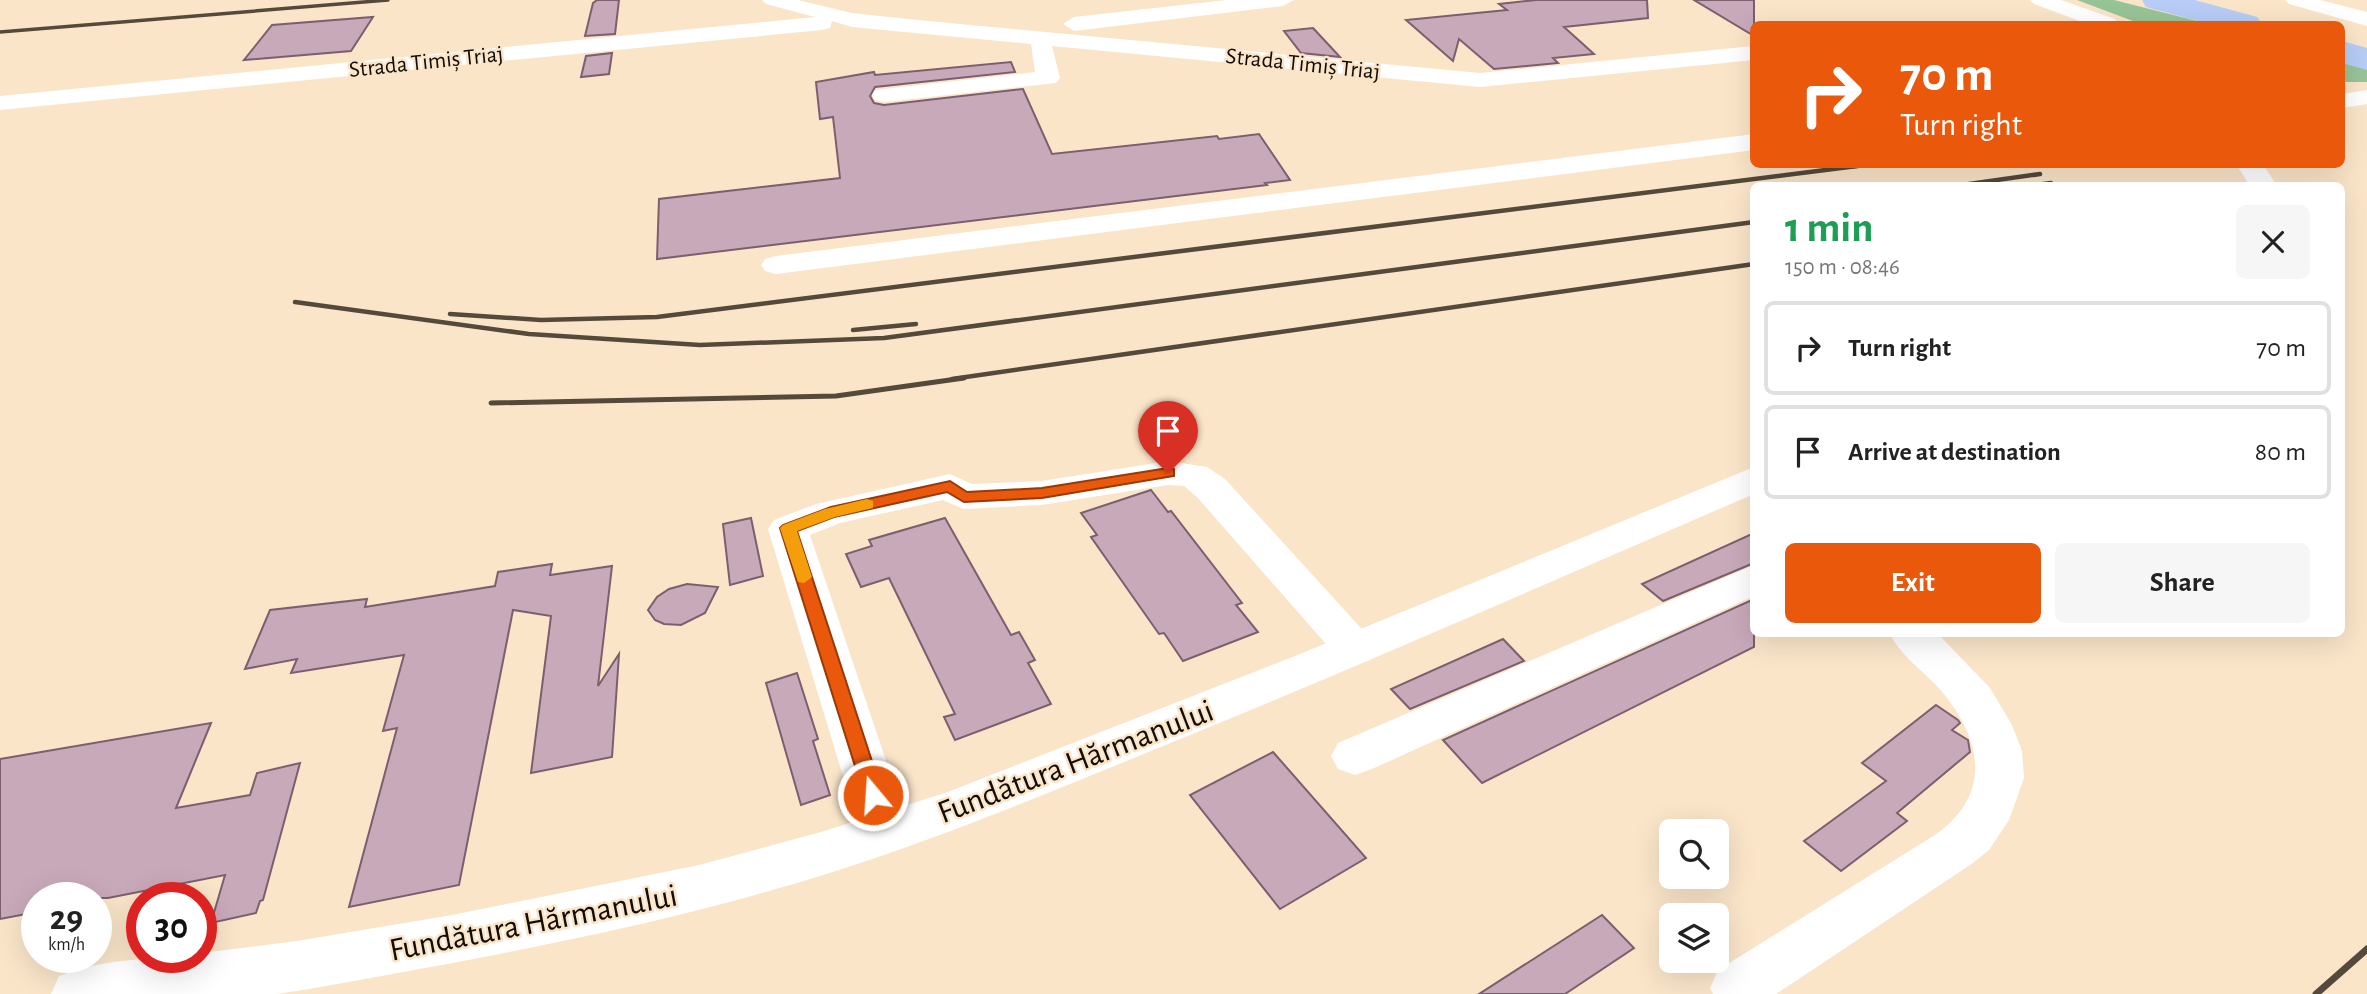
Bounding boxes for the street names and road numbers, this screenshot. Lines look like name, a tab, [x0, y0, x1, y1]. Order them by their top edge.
street label: Strada Timiș Triaj	[348, 43, 505, 83]
street label: Strada Timiș Triaj	[1224, 45, 1381, 85]
street label: Fundătura Hărmanului	[934, 695, 1218, 830]
street label: Fundătura Hărmanului	[387, 879, 680, 968]

